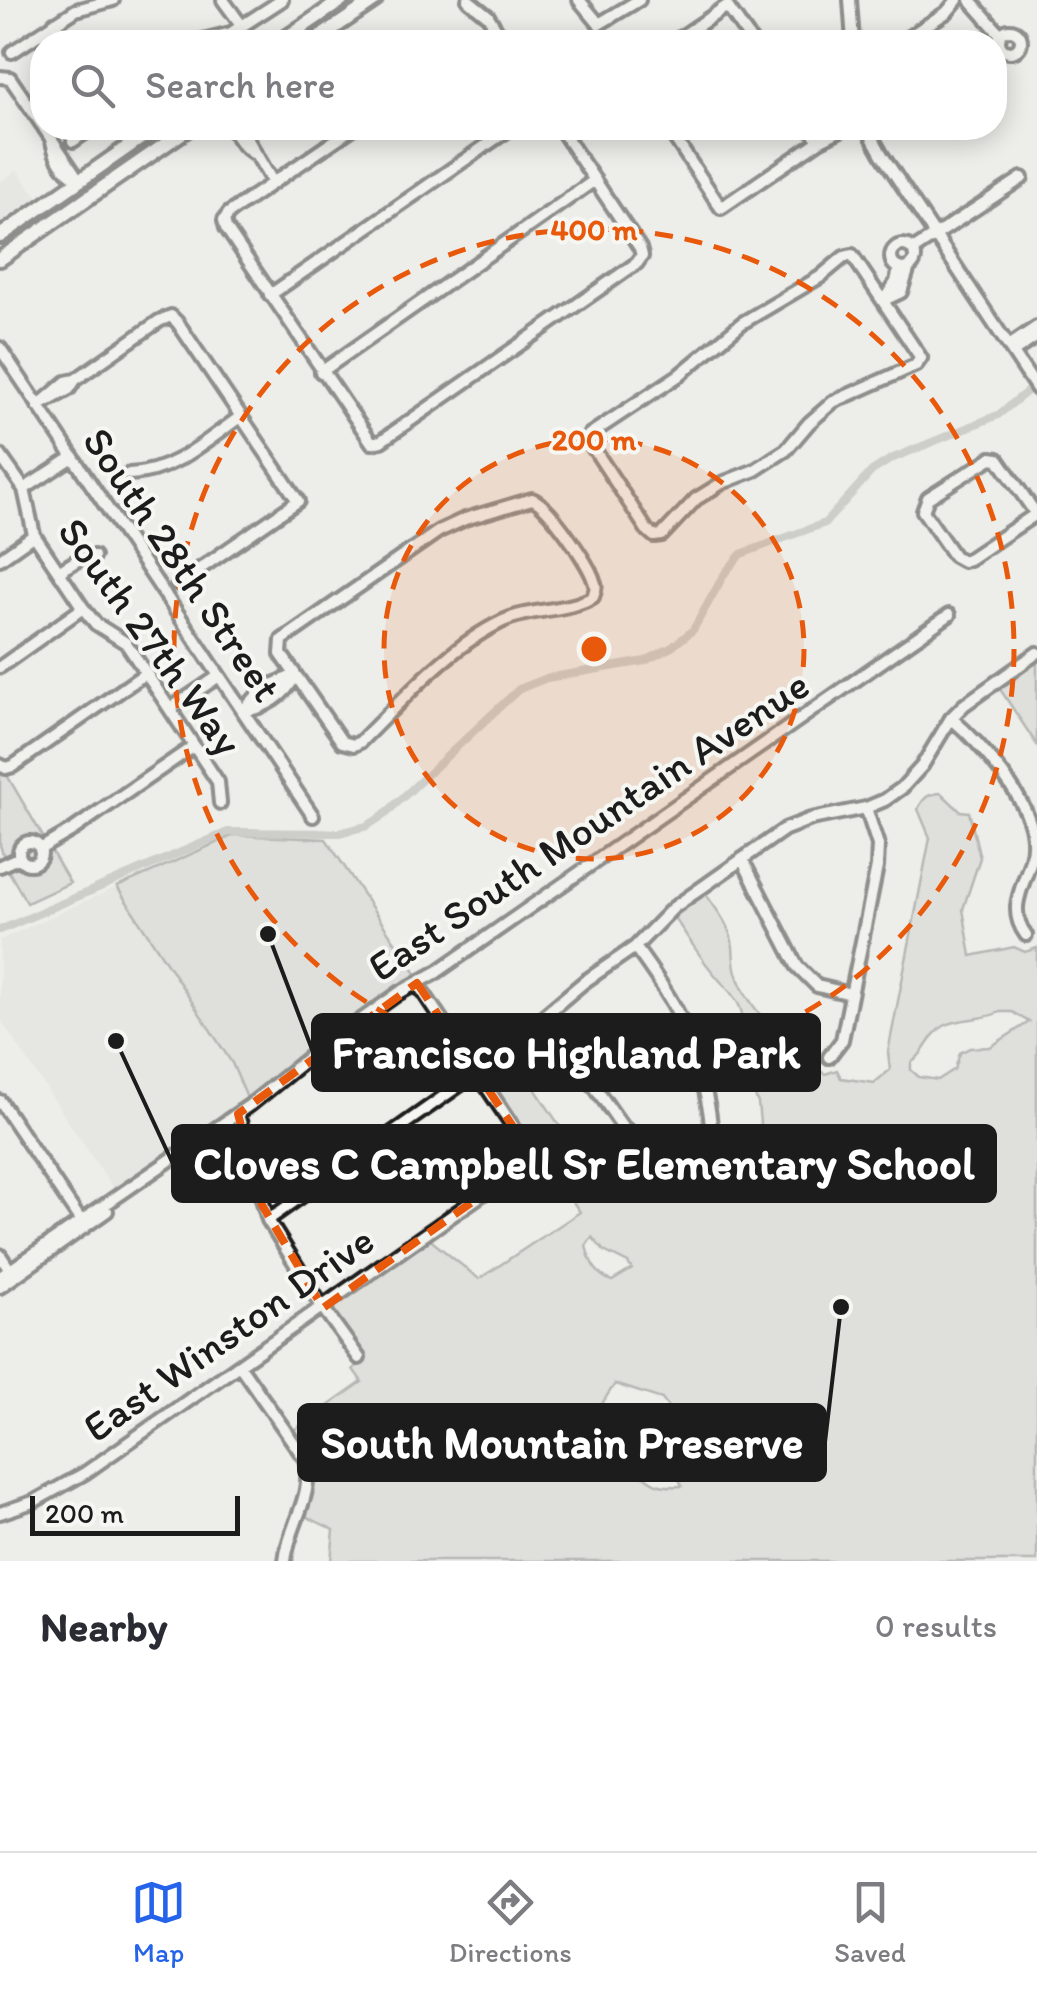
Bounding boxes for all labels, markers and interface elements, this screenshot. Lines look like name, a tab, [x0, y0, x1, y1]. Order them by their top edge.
search box	[30, 30, 1007, 140]
icon: search	[65, 58, 120, 113]
text: Search here	[145, 62, 336, 108]
text: 400 m	[551, 211, 638, 248]
street label: South 28th Street	[72, 418, 293, 711]
text: 200 m	[552, 421, 637, 458]
street label: South 27th Way	[47, 507, 254, 765]
centre of rings	[576, 631, 612, 667]
street label: East South Mountain Avenue	[358, 659, 818, 992]
callout: Francisco Highland Park	[313, 1015, 819, 1090]
text: Francisco Highland Park	[332, 1025, 801, 1079]
callout: Cloves C Campbell Sr Elementary School	[173, 1126, 995, 1201]
text: Cloves C Campbell Sr Elementary School	[193, 1136, 975, 1190]
street label: East Winston Drive	[73, 1214, 383, 1453]
callout: South Mountain Preserve	[299, 1405, 825, 1480]
text: South Mountain Preserve	[320, 1415, 804, 1469]
scale bar	[30, 1491, 240, 1536]
text: 200 m	[45, 1496, 124, 1530]
text: Nearby	[40, 1601, 167, 1652]
text: 0 results	[875, 1607, 997, 1645]
tab: Map	[131, 1875, 186, 1969]
tab: Directions	[449, 1875, 572, 1969]
tab: Saved	[834, 1875, 906, 1969]

